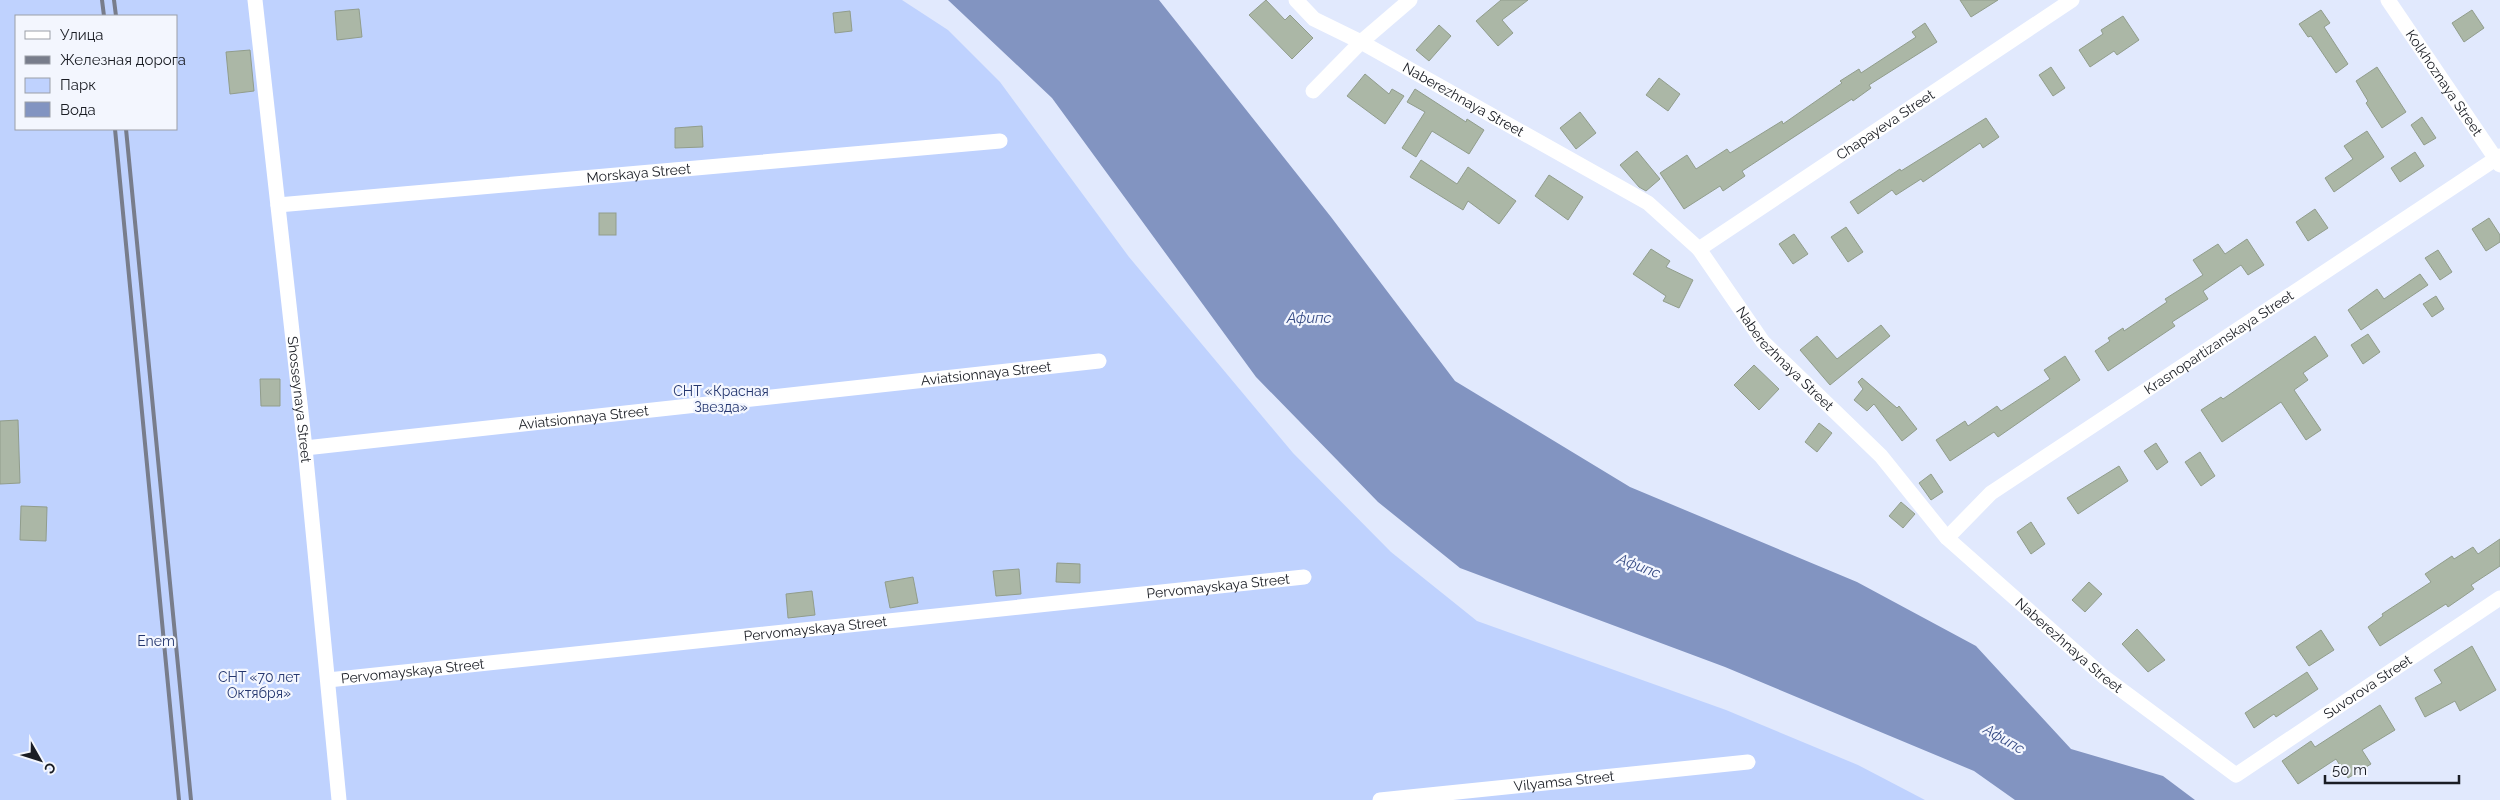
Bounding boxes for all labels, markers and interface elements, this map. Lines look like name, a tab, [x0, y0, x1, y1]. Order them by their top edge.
legend	[15, 15, 178, 130]
text: Улица	[60, 26, 104, 44]
street label: Kolkhoznaya Street	[2403, 27, 2486, 139]
text: Железная дорога	[60, 51, 186, 69]
street label: Naberezhnaya Street	[1400, 59, 1527, 140]
text: Парк	[60, 76, 96, 94]
street label: Chapayeva Street	[1833, 86, 1937, 163]
text: Вода	[60, 101, 96, 119]
street label: Morskaya Street	[586, 160, 692, 186]
street label: Krasnopartizanskaya Street	[2141, 287, 2297, 397]
street label: Naberezhnaya Street	[1733, 303, 1837, 414]
water label: Афипс	[1286, 309, 1331, 327]
street label: Shosseynaya Street	[285, 335, 314, 464]
street label: Aviatsionnaya Street	[920, 358, 1052, 388]
park label: СНТ «Красная Звезда»	[673, 383, 769, 415]
street label: Aviatsionnaya Street	[517, 402, 650, 433]
water label: Афипс	[1614, 549, 1663, 582]
street label: Pervomayskaya Street	[1146, 571, 1291, 602]
street label: Naberezhnaya Street	[2012, 595, 2126, 696]
street label: Pervomayskaya Street	[743, 613, 888, 644]
park label: Enem	[137, 633, 175, 649]
street label: Suvorova Street	[2321, 651, 2415, 722]
street label: Pervomayskaya Street	[340, 656, 485, 687]
park label: СНТ «70 лет Октября»	[218, 669, 300, 701]
water label: Афипс	[1979, 720, 2028, 758]
north arrow	[15, 735, 65, 785]
scale bar	[2325, 752, 2459, 784]
text: С	[41, 759, 59, 777]
text: 50 m	[2332, 761, 2367, 779]
street label: Vilyamsa Street	[1513, 768, 1615, 794]

